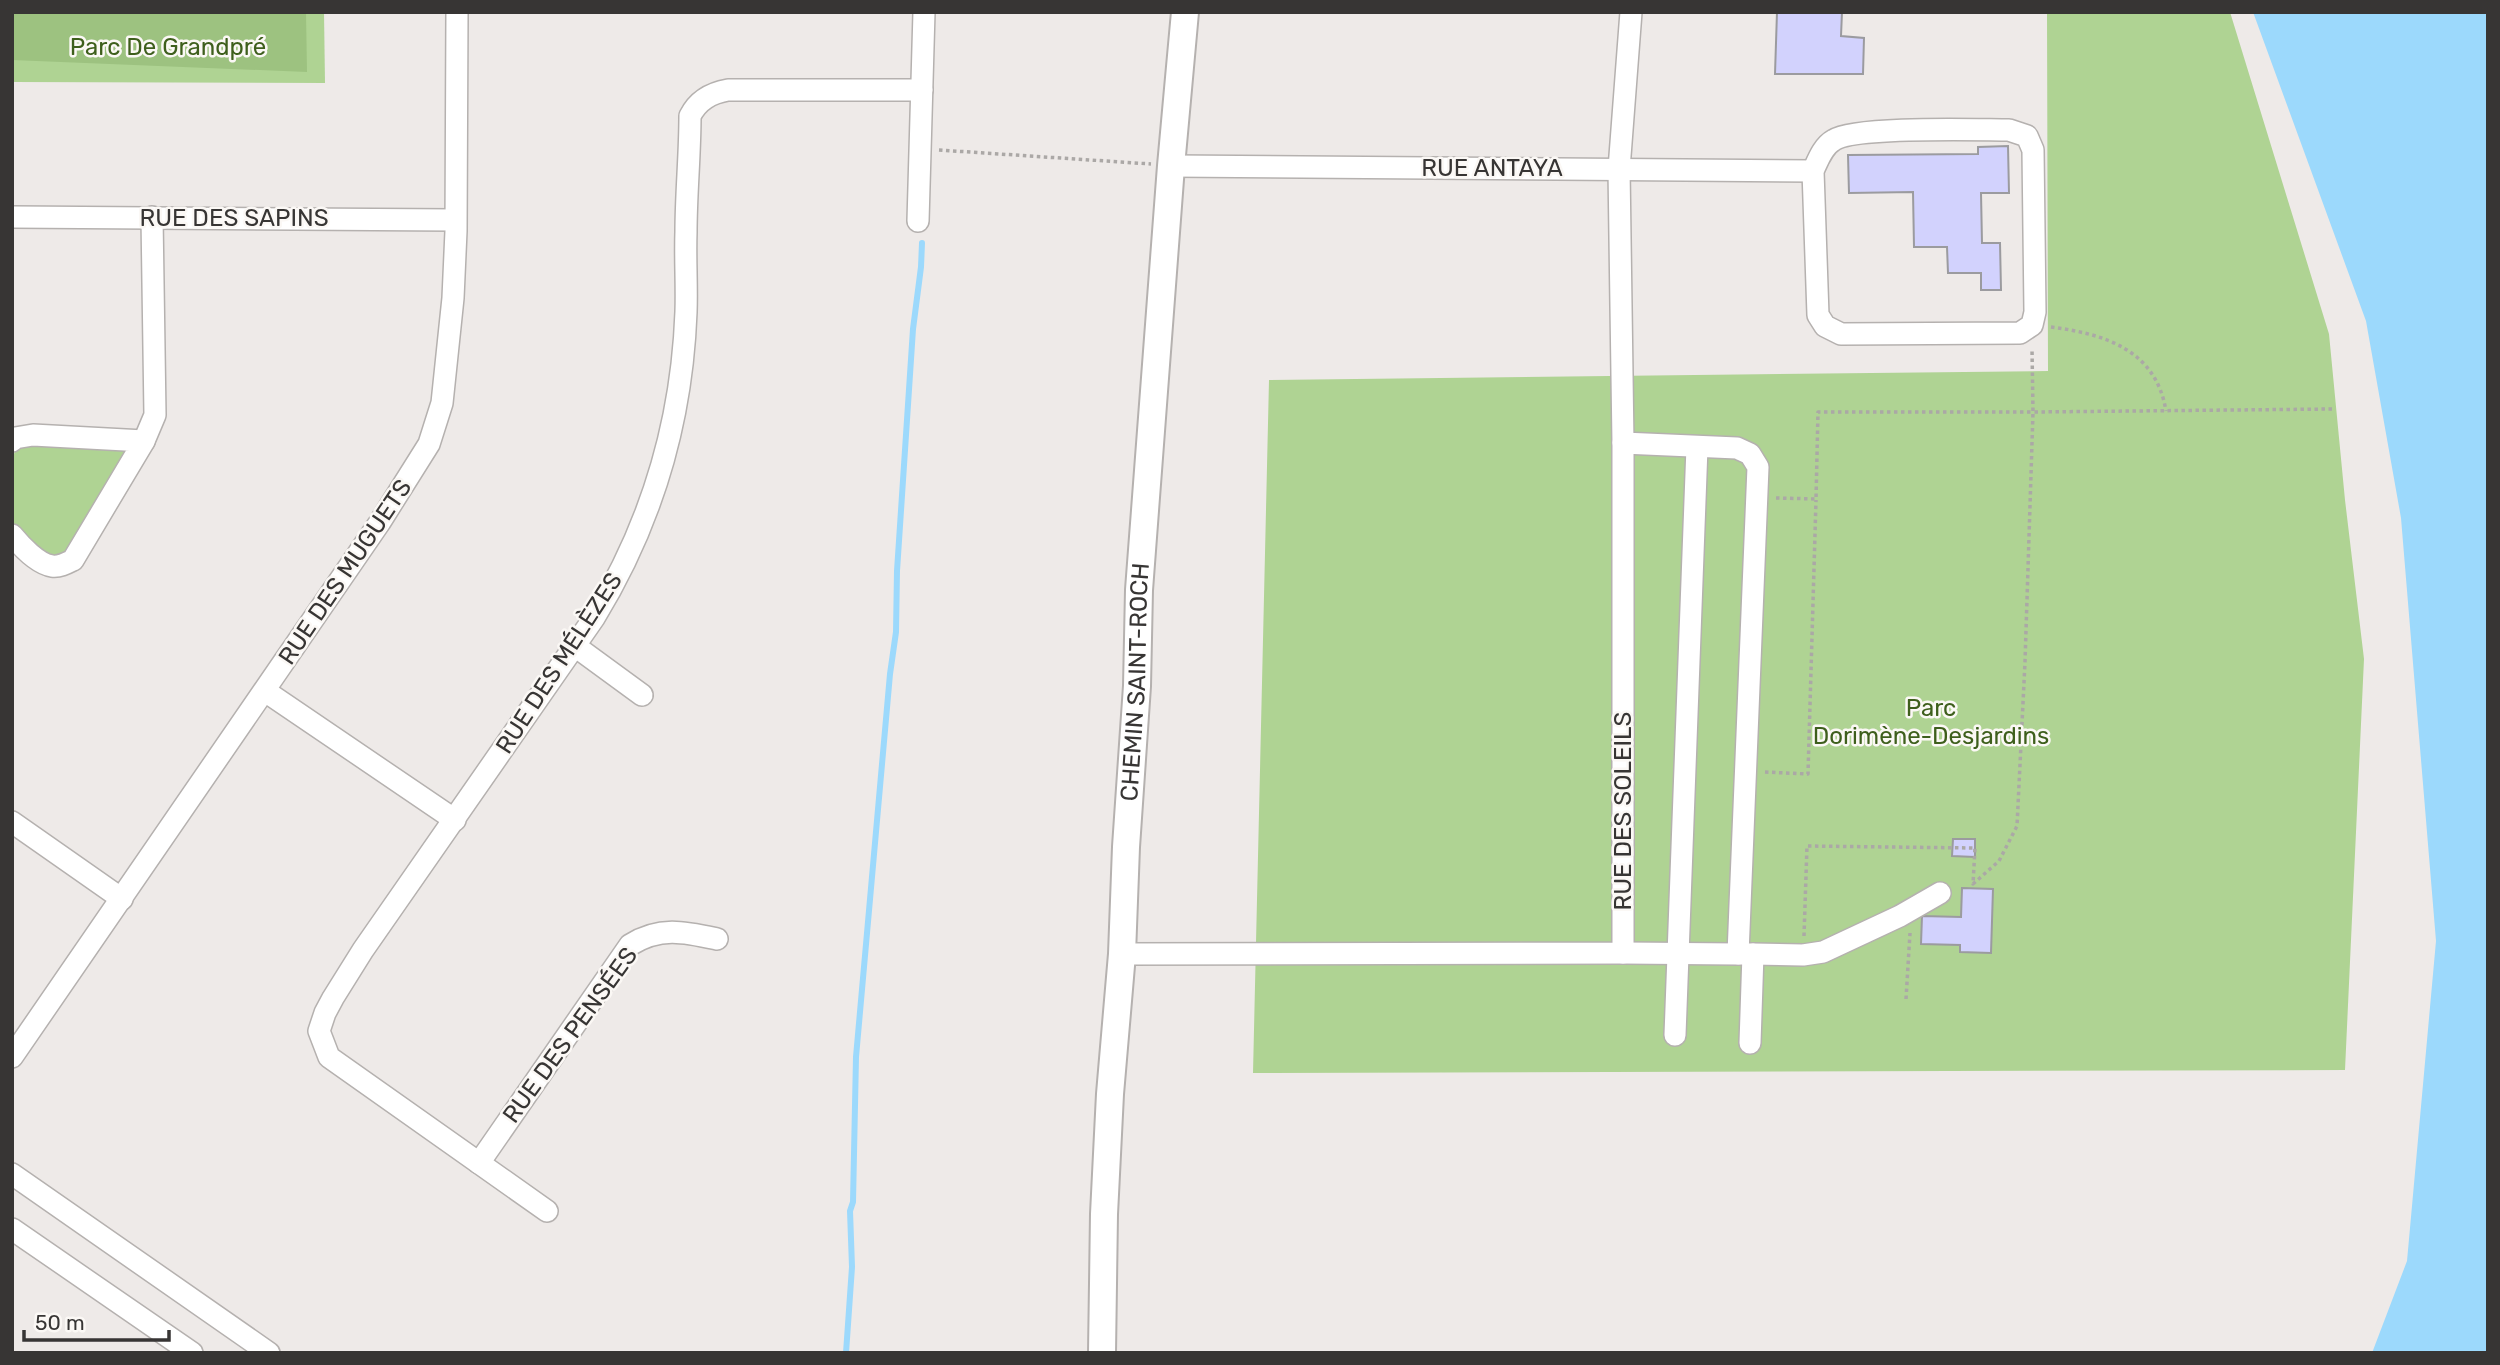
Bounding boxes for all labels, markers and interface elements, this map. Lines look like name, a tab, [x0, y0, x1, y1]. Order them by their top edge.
park label: Parc De Grandpré	[70, 33, 266, 61]
street label: RUE ANTAYA	[1421, 154, 1563, 182]
street label: RUE DES SAPINS	[139, 204, 329, 232]
street label: RUE DES MUGUETS	[273, 474, 417, 670]
street label: CHEMIN SAINT-ROCH	[1115, 562, 1155, 802]
street label: RUE DES MÉLÈZES	[490, 567, 628, 759]
park label: Parc Dorimène-Desjardins	[1813, 694, 2049, 750]
street label: RUE DES SOLEILS	[1609, 711, 1637, 911]
street label: RUE DES PENSÉES	[497, 942, 643, 1128]
scale bar	[24, 1298, 170, 1342]
text: 50 m	[35, 1310, 85, 1335]

